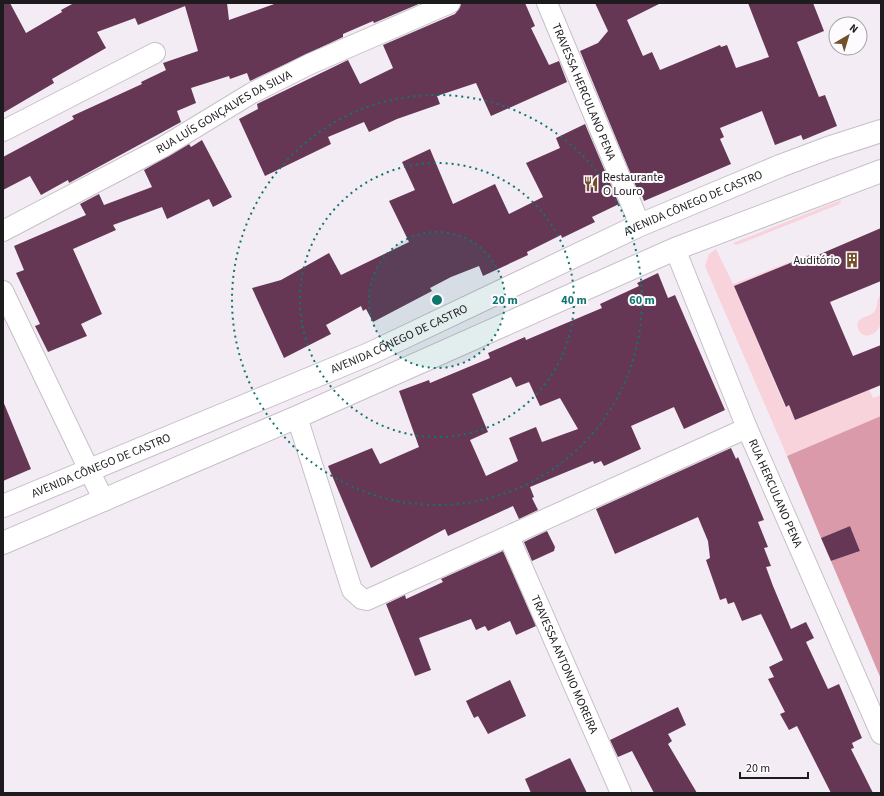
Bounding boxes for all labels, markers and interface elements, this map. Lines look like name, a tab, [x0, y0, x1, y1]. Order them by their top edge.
north arrow	[828, 16, 868, 56]
street label: TRAVESSA HERCULANO PENA	[548, 20, 621, 163]
text: N	[846, 20, 861, 37]
street label: RUA LUÍS GONÇALVES DA SILVA	[153, 66, 295, 158]
street label: AVENIDA CÔNEGO DE CASTRO	[621, 166, 765, 240]
place label: Restaurante O Louro	[603, 169, 663, 200]
restaurant icon: Restaurante O Louro	[582, 175, 600, 193]
building icon: Auditório	[843, 251, 861, 269]
place label: Auditório	[793, 252, 840, 269]
text: 20 m	[492, 292, 518, 309]
text: 40 m	[561, 292, 587, 309]
text: 60 m	[629, 292, 655, 309]
centre of rings	[430, 293, 444, 307]
street label: AVENIDA CÔNEGO DE CASTRO	[328, 300, 470, 378]
street label: AVENIDA CÔNEGO DE CASTRO	[29, 429, 173, 502]
street label: RUA HERCULANO PENA	[744, 436, 807, 550]
street label: TRAVESSA ANTONIO MOREIRA	[527, 592, 603, 737]
scale bar	[740, 754, 808, 780]
text: 20 m	[746, 760, 770, 777]

